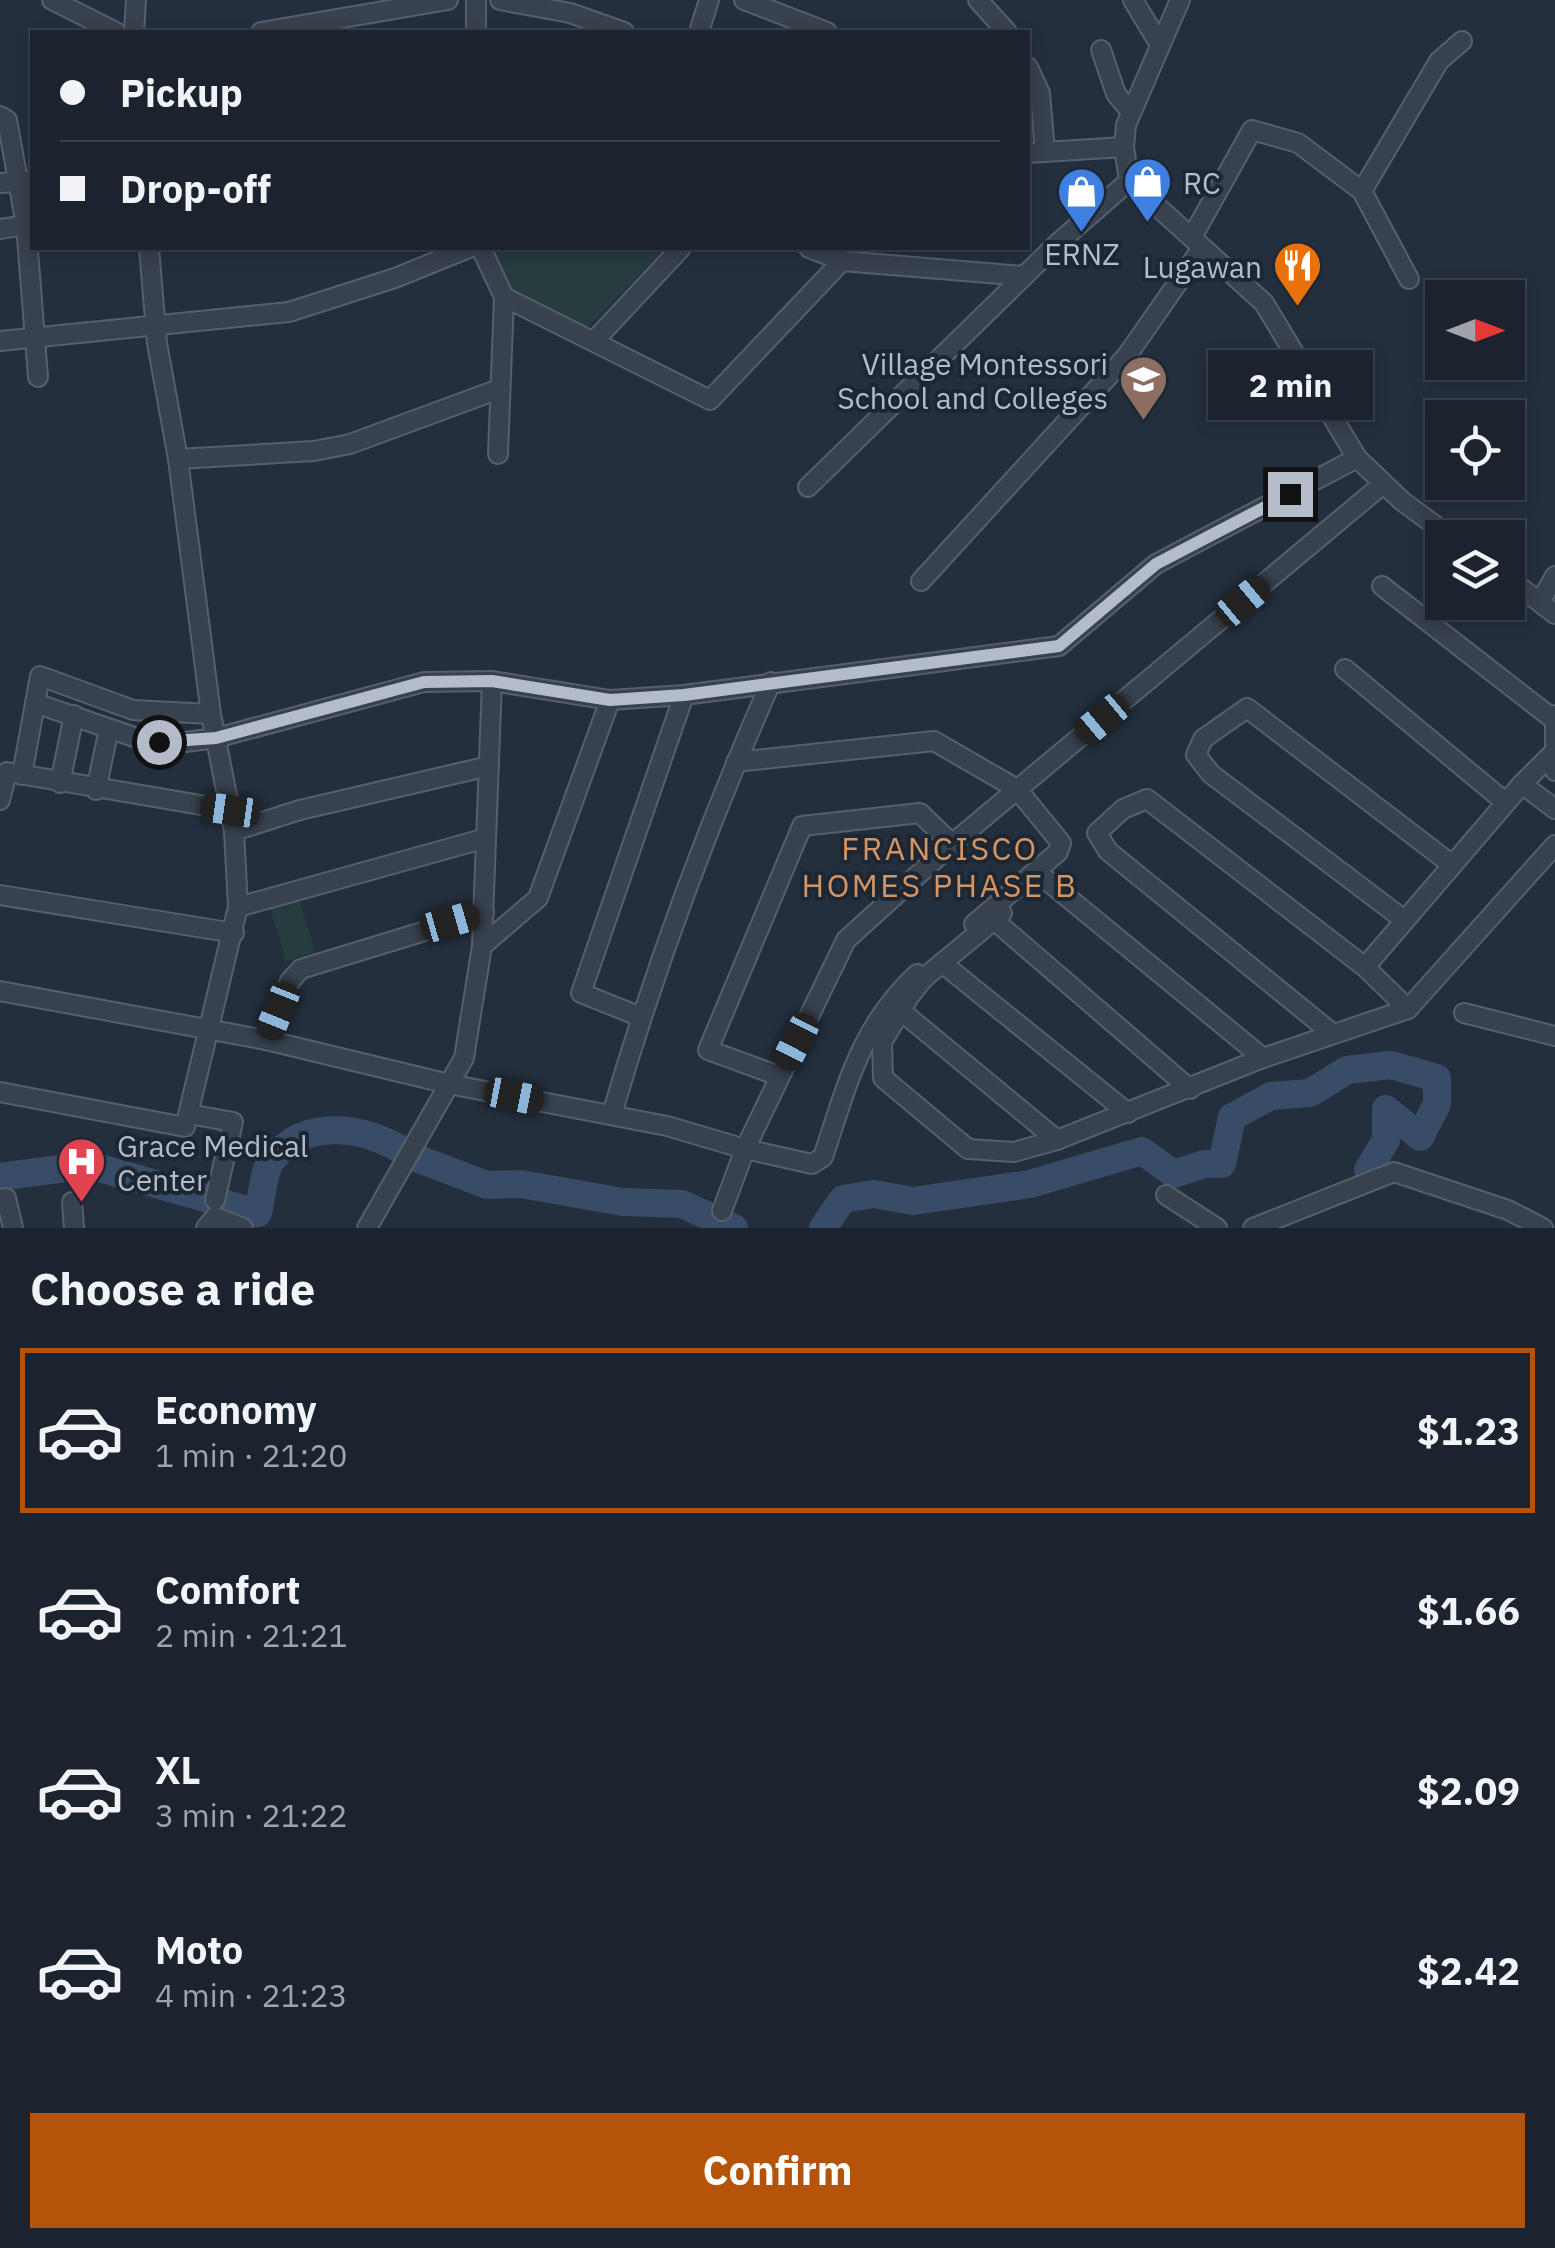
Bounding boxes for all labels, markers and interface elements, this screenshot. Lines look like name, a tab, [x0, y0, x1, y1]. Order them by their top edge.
text: Pickup	[120, 68, 243, 117]
shop icon: RC	[1122, 156, 1174, 224]
place label: RC	[1183, 163, 1221, 202]
text: Drop-off	[120, 164, 271, 213]
shop icon: ERNZ	[1056, 166, 1108, 234]
place label: ERNZ	[1044, 234, 1120, 273]
restaurant icon: Lugawan	[1271, 240, 1323, 308]
place label: Lugawan	[1143, 247, 1262, 286]
north arrow	[1425, 280, 1525, 380]
map controls	[1425, 280, 1525, 620]
place label: Village Montessori School and Colleges	[837, 344, 1108, 417]
callout: 2 min	[1208, 349, 1372, 419]
school or university icon: Village Montessori School and Colleges	[1117, 354, 1169, 422]
text: 2 min	[1249, 364, 1332, 406]
button: locate	[1425, 400, 1525, 500]
route end	[1268, 472, 1313, 517]
button: layers	[1425, 520, 1525, 620]
car	[1210, 570, 1276, 632]
car	[1069, 688, 1135, 750]
route start	[137, 720, 182, 765]
car	[198, 791, 262, 829]
district label: FRANCISCO HOMES PHASE B	[802, 827, 1078, 906]
car	[417, 899, 483, 945]
car	[253, 978, 303, 1044]
car	[769, 1008, 823, 1076]
car	[482, 1076, 546, 1116]
place label: Grace Medical Center	[117, 1126, 308, 1199]
hospital icon: Grace Medical Center	[56, 1136, 108, 1204]
text: Choose a ride	[30, 1259, 315, 1317]
text: Economy	[155, 1385, 317, 1434]
icon: car	[35, 1386, 125, 1476]
text: $1.23	[1417, 1406, 1520, 1455]
text: 1 min · 21:20	[155, 1434, 348, 1476]
text: Comfort	[155, 1565, 300, 1614]
icon: car	[35, 1566, 125, 1656]
text: $1.66	[1417, 1586, 1520, 1635]
text: 2 min · 21:21	[155, 1614, 348, 1656]
text: XL	[155, 1745, 201, 1794]
icon: car	[35, 1746, 125, 1836]
text: $2.09	[1417, 1766, 1520, 1815]
text: 3 min · 21:22	[155, 1794, 348, 1836]
text: Moto	[155, 1925, 243, 1974]
icon: car	[35, 1926, 125, 2016]
text: $2.42	[1417, 1946, 1520, 1995]
text: 4 min · 21:23	[155, 1974, 348, 2016]
button: Confirm	[30, 2113, 1525, 2228]

